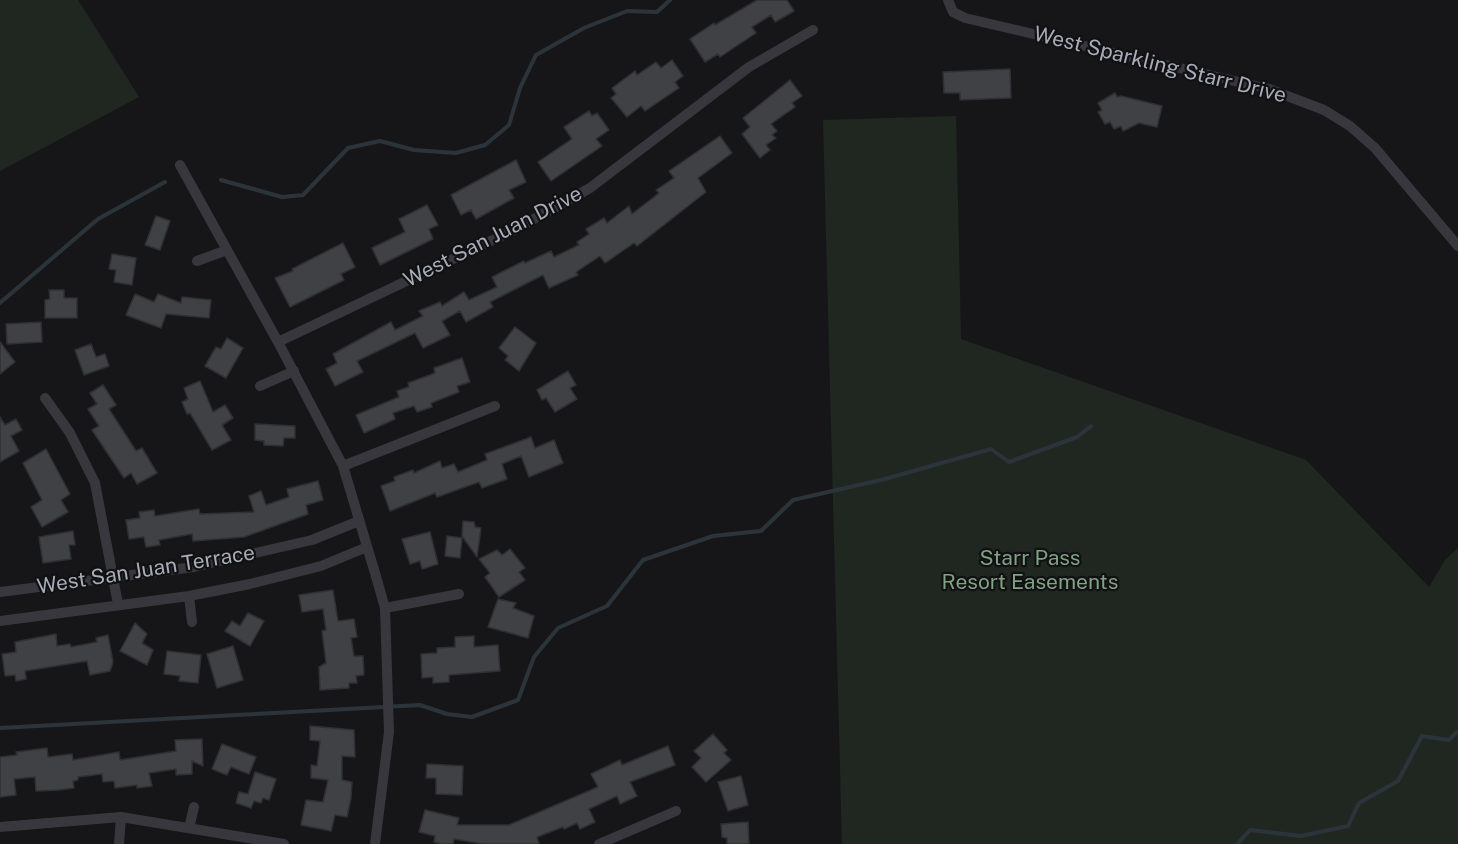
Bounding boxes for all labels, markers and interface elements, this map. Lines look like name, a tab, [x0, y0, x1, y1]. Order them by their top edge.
street label: West Sparkling Starr Drive	[1031, 21, 1289, 109]
street label: West San Juan Drive	[400, 181, 586, 293]
street label: West San Juan Terrace	[35, 540, 257, 600]
park label: Starr Pass Resort Easements	[942, 546, 1118, 596]

